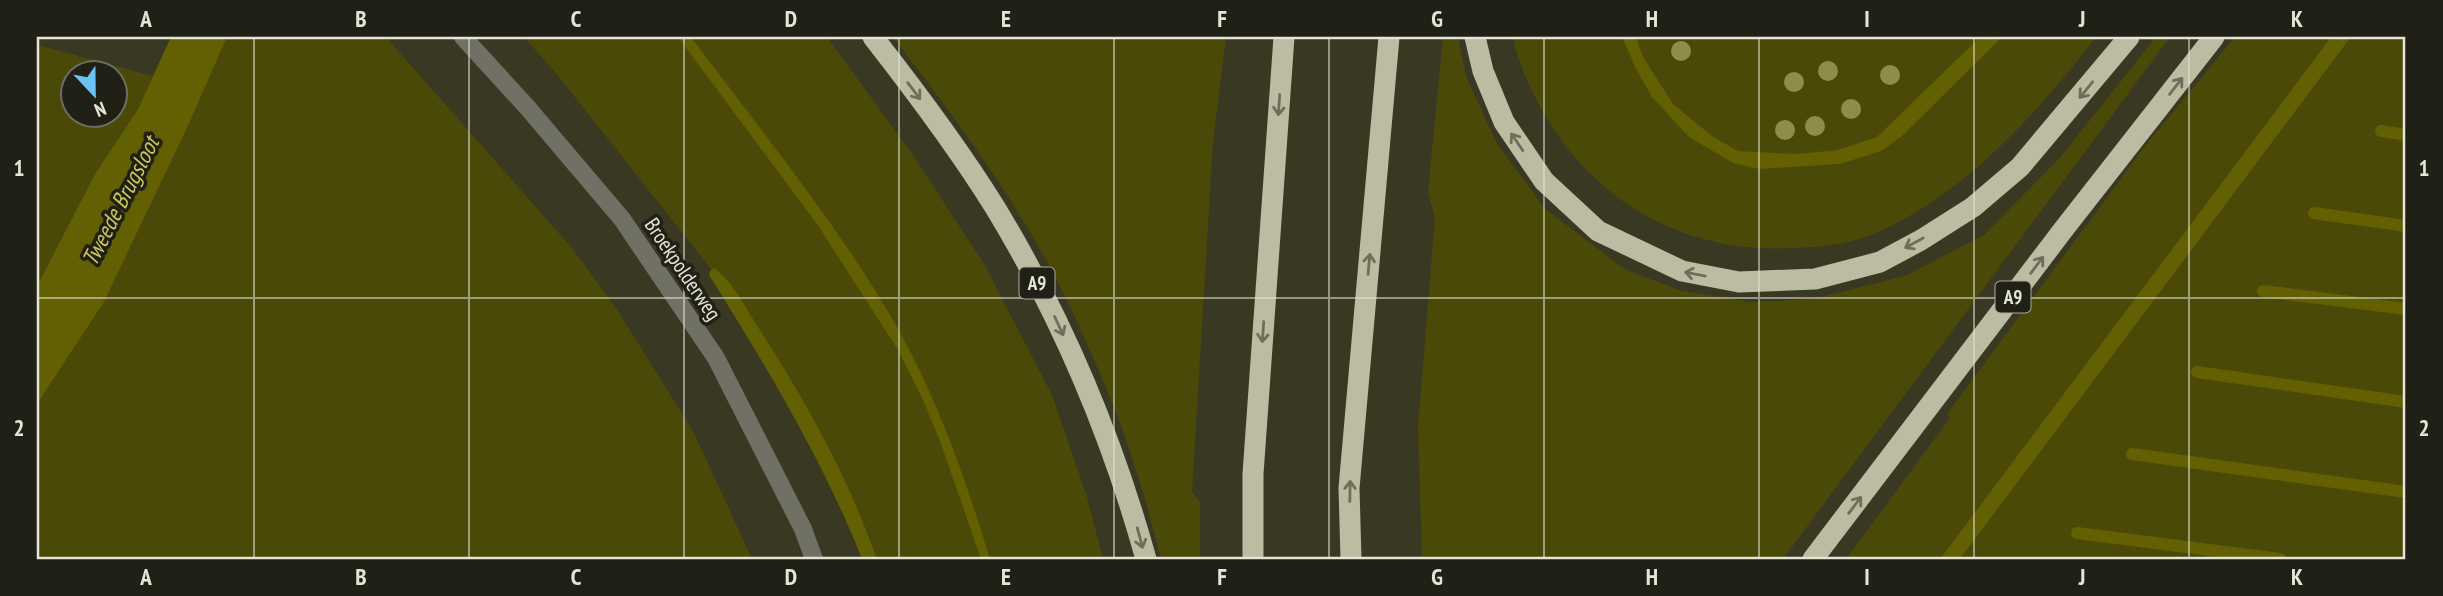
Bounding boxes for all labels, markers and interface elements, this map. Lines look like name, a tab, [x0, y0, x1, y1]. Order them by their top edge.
text: A	[139, 4, 152, 33]
text: B	[355, 4, 367, 33]
text: C	[571, 4, 582, 33]
text: D	[785, 4, 797, 33]
text: E	[1001, 4, 1011, 33]
text: F	[1217, 4, 1227, 33]
text: G	[1431, 4, 1443, 33]
text: H	[1646, 4, 1658, 33]
text: I	[1864, 4, 1870, 33]
text: J	[2078, 4, 2085, 33]
text: K	[2291, 4, 2303, 33]
north arrow	[60, 60, 130, 130]
one-way arrow	[2169, 77, 2184, 95]
one-way arrow	[2078, 80, 2094, 98]
one-way arrow	[907, 81, 922, 99]
one-way arrow	[1272, 93, 1285, 116]
text: N	[91, 97, 110, 123]
water label: Tweede Brugsloot	[75, 129, 166, 270]
one-way arrow	[1510, 133, 1524, 152]
text: 1	[14, 153, 25, 182]
text: 1	[2419, 153, 2430, 182]
street label: Broekpolderweg	[639, 213, 727, 325]
one-way arrow	[1905, 236, 1925, 250]
one-way arrow	[1363, 254, 1376, 276]
one-way arrow	[2029, 256, 2044, 275]
one-way arrow	[1684, 267, 1707, 280]
road number: A9	[1020, 268, 1054, 298]
road number: A9	[1996, 282, 2030, 312]
one-way arrow	[1052, 315, 1066, 336]
one-way arrow	[1256, 320, 1269, 343]
text: 2	[14, 413, 25, 442]
text: 2	[2419, 413, 2430, 442]
one-way arrow	[1343, 480, 1357, 503]
one-way arrow	[1847, 496, 1862, 515]
one-way arrow	[1134, 526, 1147, 549]
text: A	[139, 562, 152, 591]
text: B	[355, 562, 367, 591]
text: C	[571, 562, 582, 591]
text: D	[785, 562, 797, 591]
text: E	[1001, 562, 1011, 591]
text: F	[1217, 562, 1227, 591]
text: G	[1431, 562, 1443, 591]
text: H	[1646, 562, 1658, 591]
text: I	[1864, 562, 1870, 591]
text: J	[2078, 562, 2085, 591]
text: K	[2291, 562, 2303, 591]

